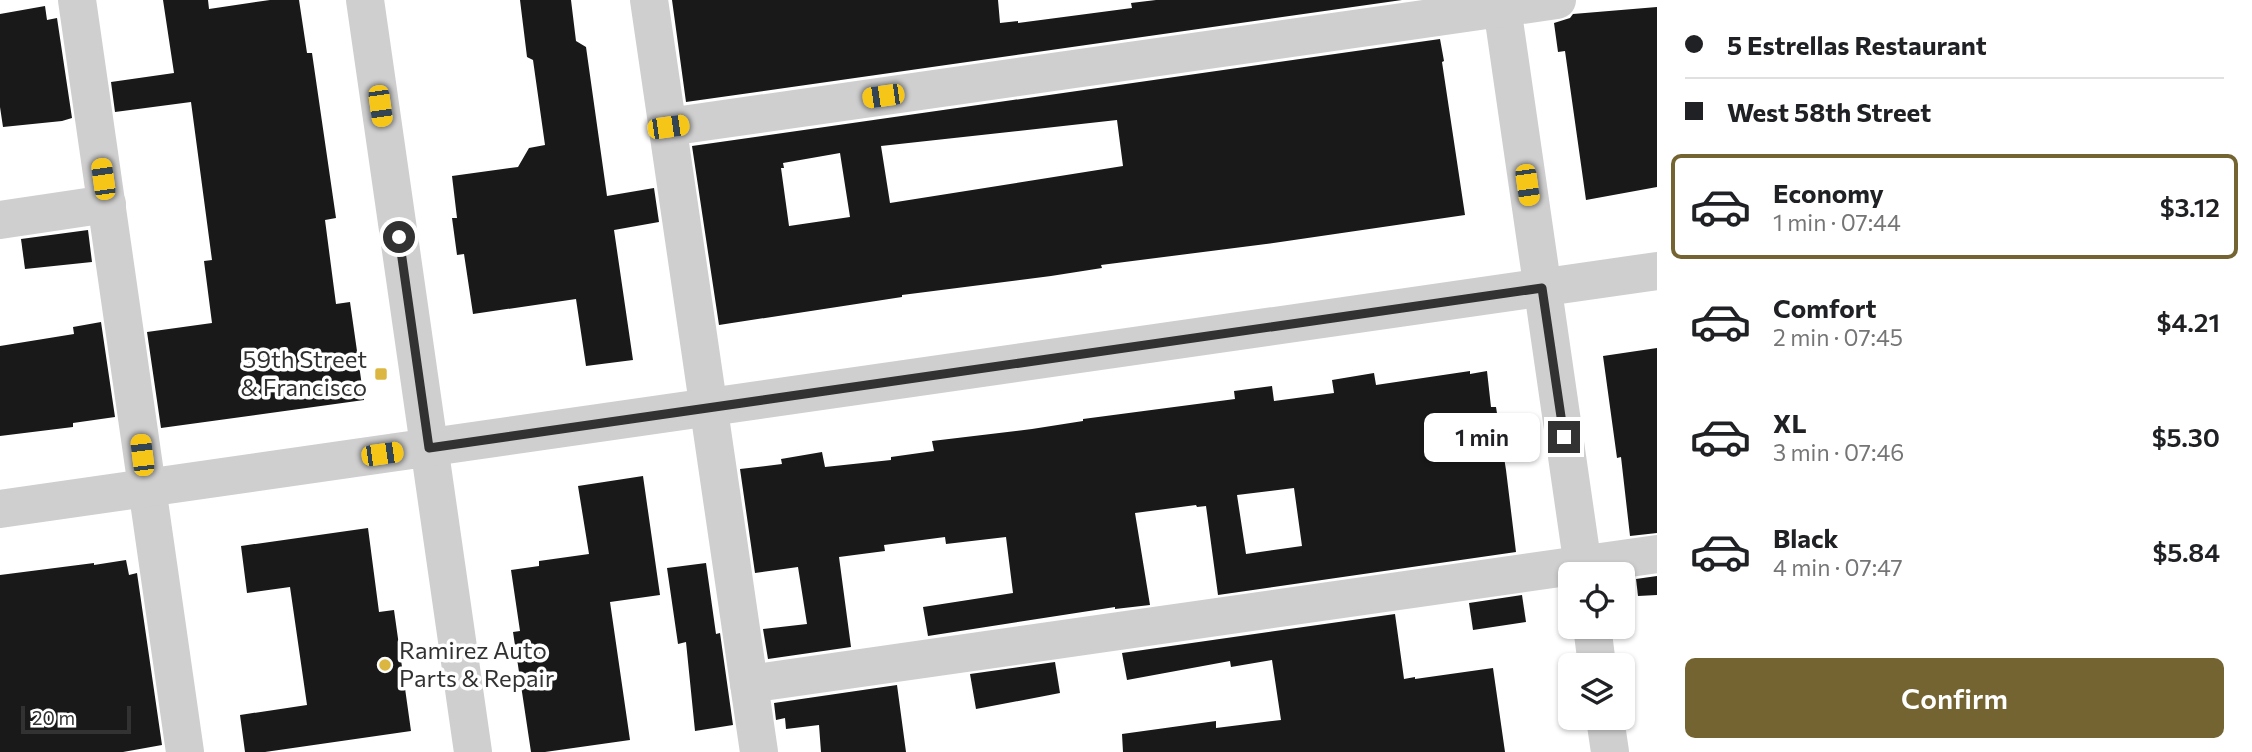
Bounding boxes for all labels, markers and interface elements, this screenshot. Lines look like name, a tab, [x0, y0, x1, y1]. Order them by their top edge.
text: 5 Estrellas Restaurant	[1727, 29, 1987, 60]
car	[861, 83, 906, 109]
car	[367, 84, 394, 128]
text: West 58th Street	[1727, 96, 1931, 127]
car	[646, 114, 691, 140]
car	[90, 157, 117, 201]
car	[1514, 163, 1541, 207]
icon: car	[1689, 175, 1752, 238]
text: Economy	[1773, 177, 1884, 208]
text: $3.12	[2160, 191, 2220, 222]
text: 1 min · 07:44	[1773, 208, 1901, 236]
route start	[383, 221, 415, 253]
icon: car	[1689, 290, 1752, 353]
text: Comfort	[1773, 292, 1876, 323]
text: $4.21	[2157, 306, 2220, 337]
text: 2 min · 07:45	[1773, 323, 1903, 351]
place label: 59th Street & Francisco	[241, 344, 367, 401]
marker: 59th Street & Francisco	[373, 366, 389, 382]
icon: car	[1689, 405, 1752, 468]
text: XL	[1773, 407, 1807, 438]
callout: 1 min	[1424, 412, 1540, 462]
route end	[1548, 421, 1580, 453]
text: $5.30	[2152, 421, 2220, 452]
text: 1 min	[1455, 423, 1509, 451]
car	[130, 433, 155, 477]
text: 3 min · 07:46	[1773, 438, 1904, 466]
car	[360, 441, 405, 467]
icon: car	[1689, 520, 1752, 583]
text: Black	[1773, 522, 1839, 553]
text: $5.84	[2152, 536, 2220, 567]
text: 4 min · 07:47	[1773, 553, 1903, 581]
map controls	[1558, 562, 1635, 730]
button: locate	[1558, 562, 1635, 639]
place label: Ramirez Auto Parts & Repair	[399, 635, 555, 692]
button: layers	[1558, 653, 1635, 730]
marker: Ramirez Auto Parts & Repair	[377, 657, 393, 673]
button: Confirm	[1685, 658, 2224, 738]
scale bar	[21, 703, 131, 735]
text: 20 m	[32, 706, 75, 729]

